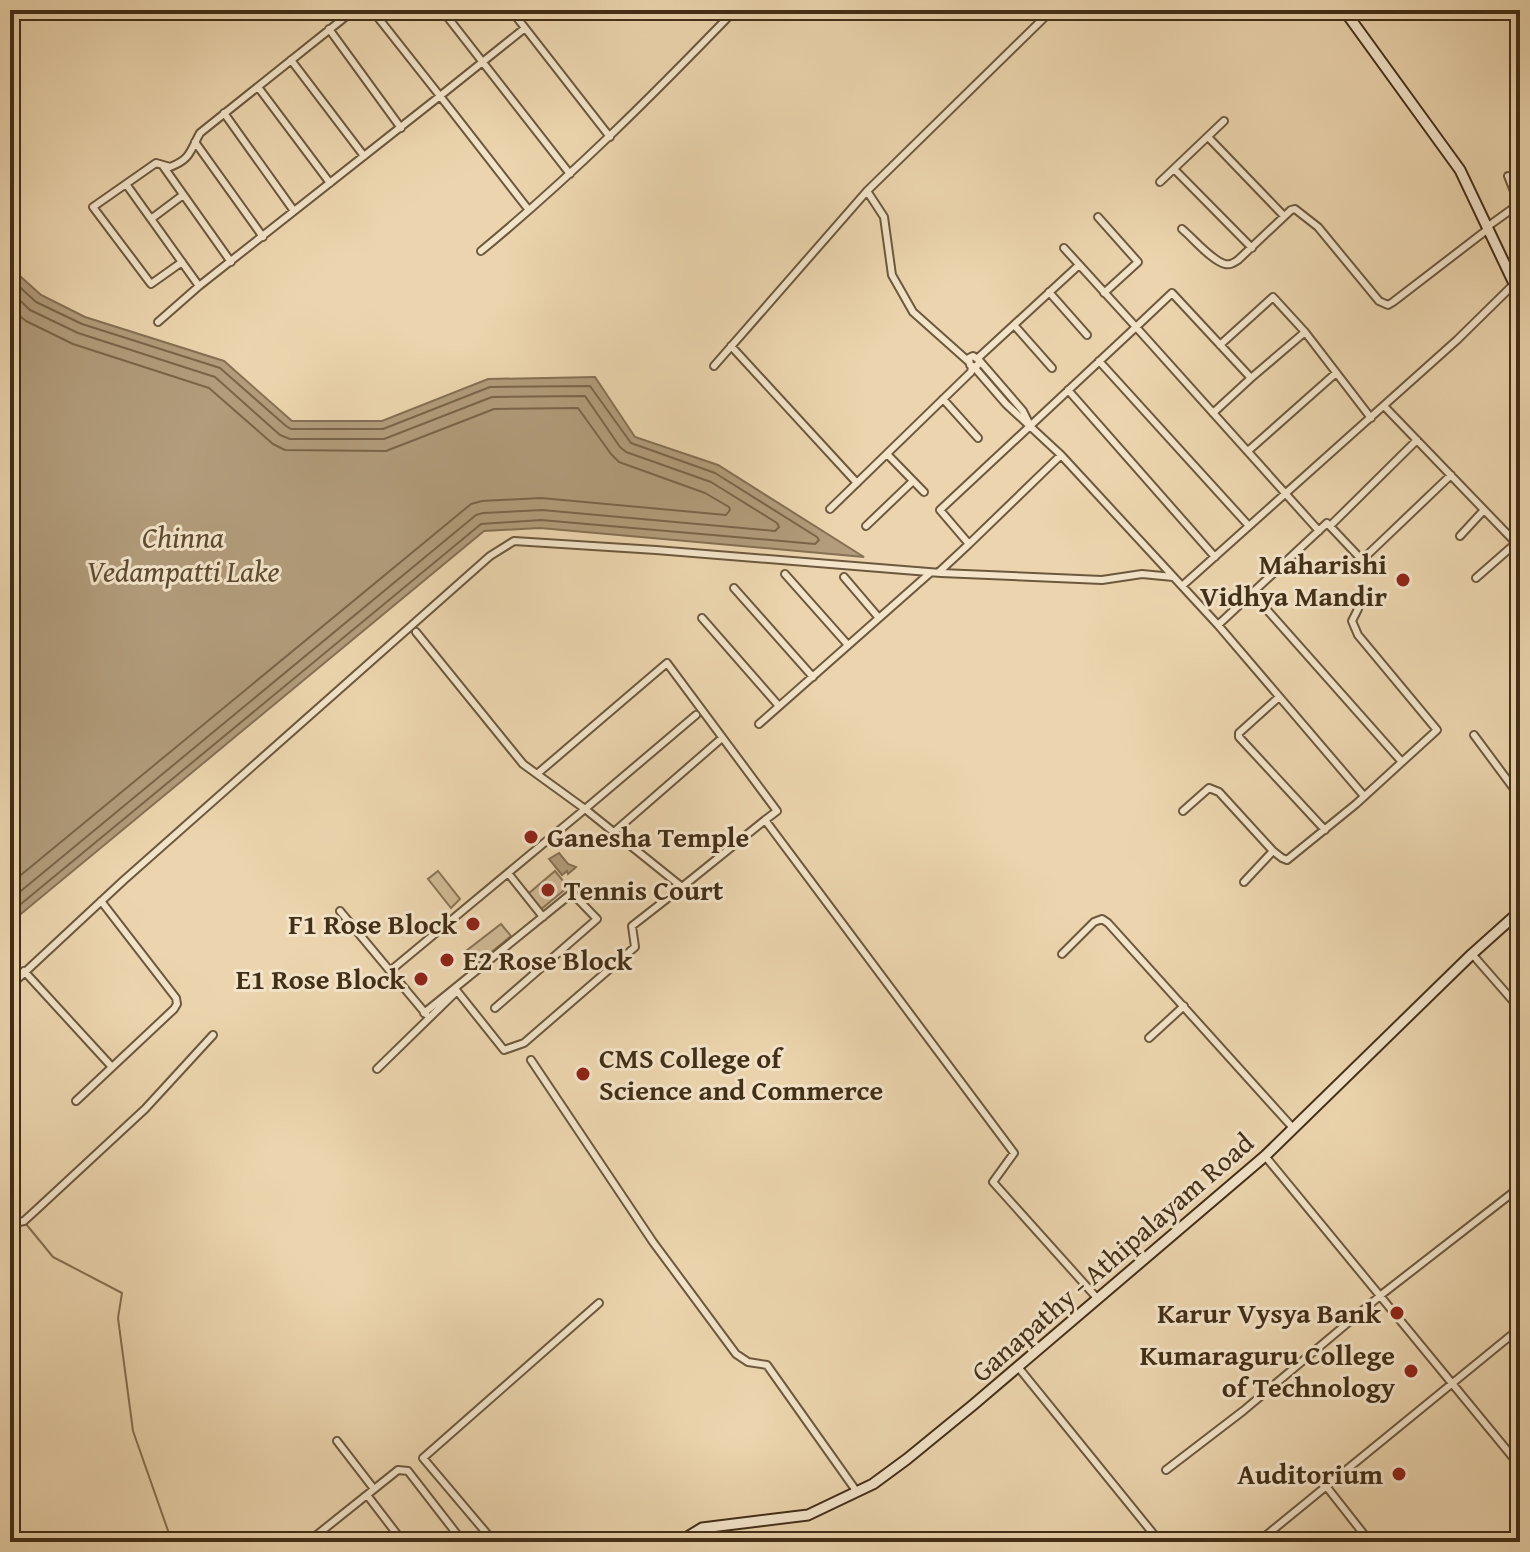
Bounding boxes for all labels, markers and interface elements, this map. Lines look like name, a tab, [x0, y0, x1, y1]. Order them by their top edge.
water label: Chinna Vedampatti Lake	[86, 515, 280, 593]
place label: Maharishi Vidhya Mandir	[1200, 543, 1387, 616]
marker: Maharishi Vidhya Mandir	[1394, 571, 1412, 589]
place label: Ganesha Temple	[547, 816, 749, 857]
marker: Ganesha Temple	[522, 828, 540, 846]
place label: Tennis Court	[564, 869, 724, 910]
marker: Tennis Court	[539, 881, 557, 899]
place label: F1 Rose Block	[288, 903, 458, 944]
marker: F1 Rose Block	[464, 915, 482, 933]
place label: E2 Rose Block	[463, 939, 633, 980]
marker: E2 Rose Block	[438, 951, 456, 969]
place label: E1 Rose Block	[236, 958, 406, 999]
marker: E1 Rose Block	[412, 970, 430, 988]
place label: CMS College of Science and Commerce	[599, 1037, 883, 1110]
marker: CMS College of Science and Commerce	[574, 1065, 592, 1083]
street label: Ganapathy - Athipalayam Road	[961, 1122, 1262, 1391]
place label: Karur Vysya Bank	[1157, 1292, 1382, 1333]
marker: Karur Vysya Bank	[1388, 1304, 1406, 1322]
place label: Kumaraguru College of Technology	[1140, 1334, 1396, 1407]
marker: Kumaraguru College of Technology	[1402, 1362, 1420, 1380]
place label: Auditorium	[1237, 1453, 1383, 1494]
marker: Auditorium	[1390, 1465, 1408, 1483]

